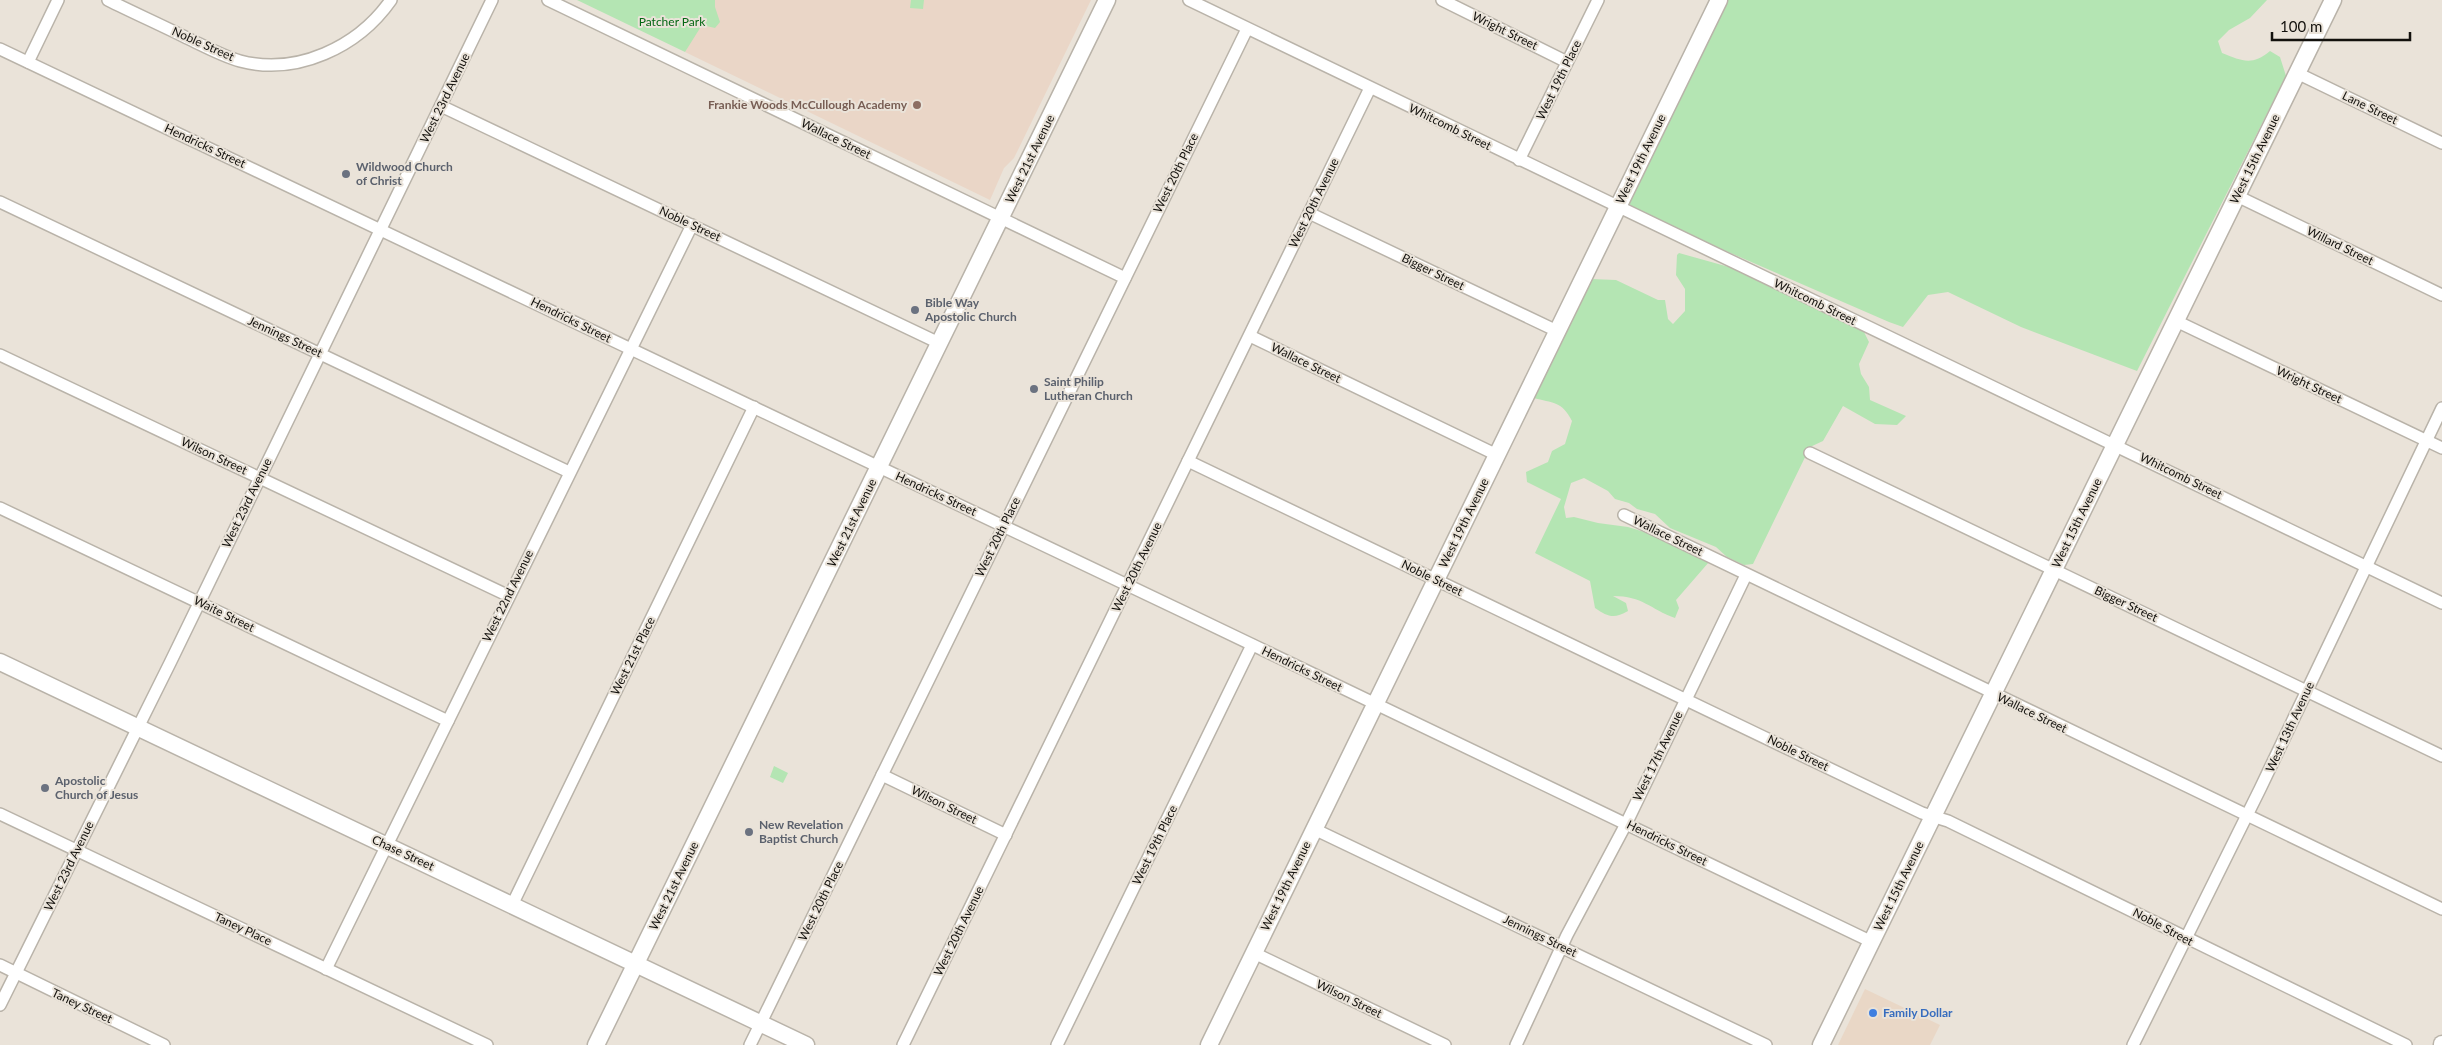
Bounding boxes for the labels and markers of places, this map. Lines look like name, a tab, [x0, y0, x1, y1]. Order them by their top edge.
place label: Frankie Woods McCullough Academy	[708, 97, 908, 112]
marker: Frankie Woods McCullough Academy	[911, 99, 923, 111]
place label: Wildwood Church of Christ	[356, 159, 453, 188]
marker: Wildwood Church of Christ	[340, 168, 352, 180]
place label: Bible Way Apostolic Church	[924, 295, 1017, 324]
marker: Bible Way Apostolic Church	[909, 304, 921, 316]
place label: Saint Philip Lutheran Church	[1044, 374, 1133, 403]
marker: Saint Philip Lutheran Church	[1028, 383, 1040, 395]
place label: Apostolic Church of Jesus	[54, 773, 138, 802]
marker: Apostolic Church of Jesus	[39, 782, 51, 794]
place label: New Revelation Baptist Church	[759, 817, 843, 846]
marker: New Revelation Baptist Church	[743, 826, 755, 838]
place label: Family Dollar	[1883, 1005, 1953, 1020]
marker: Family Dollar	[1867, 1007, 1879, 1019]

